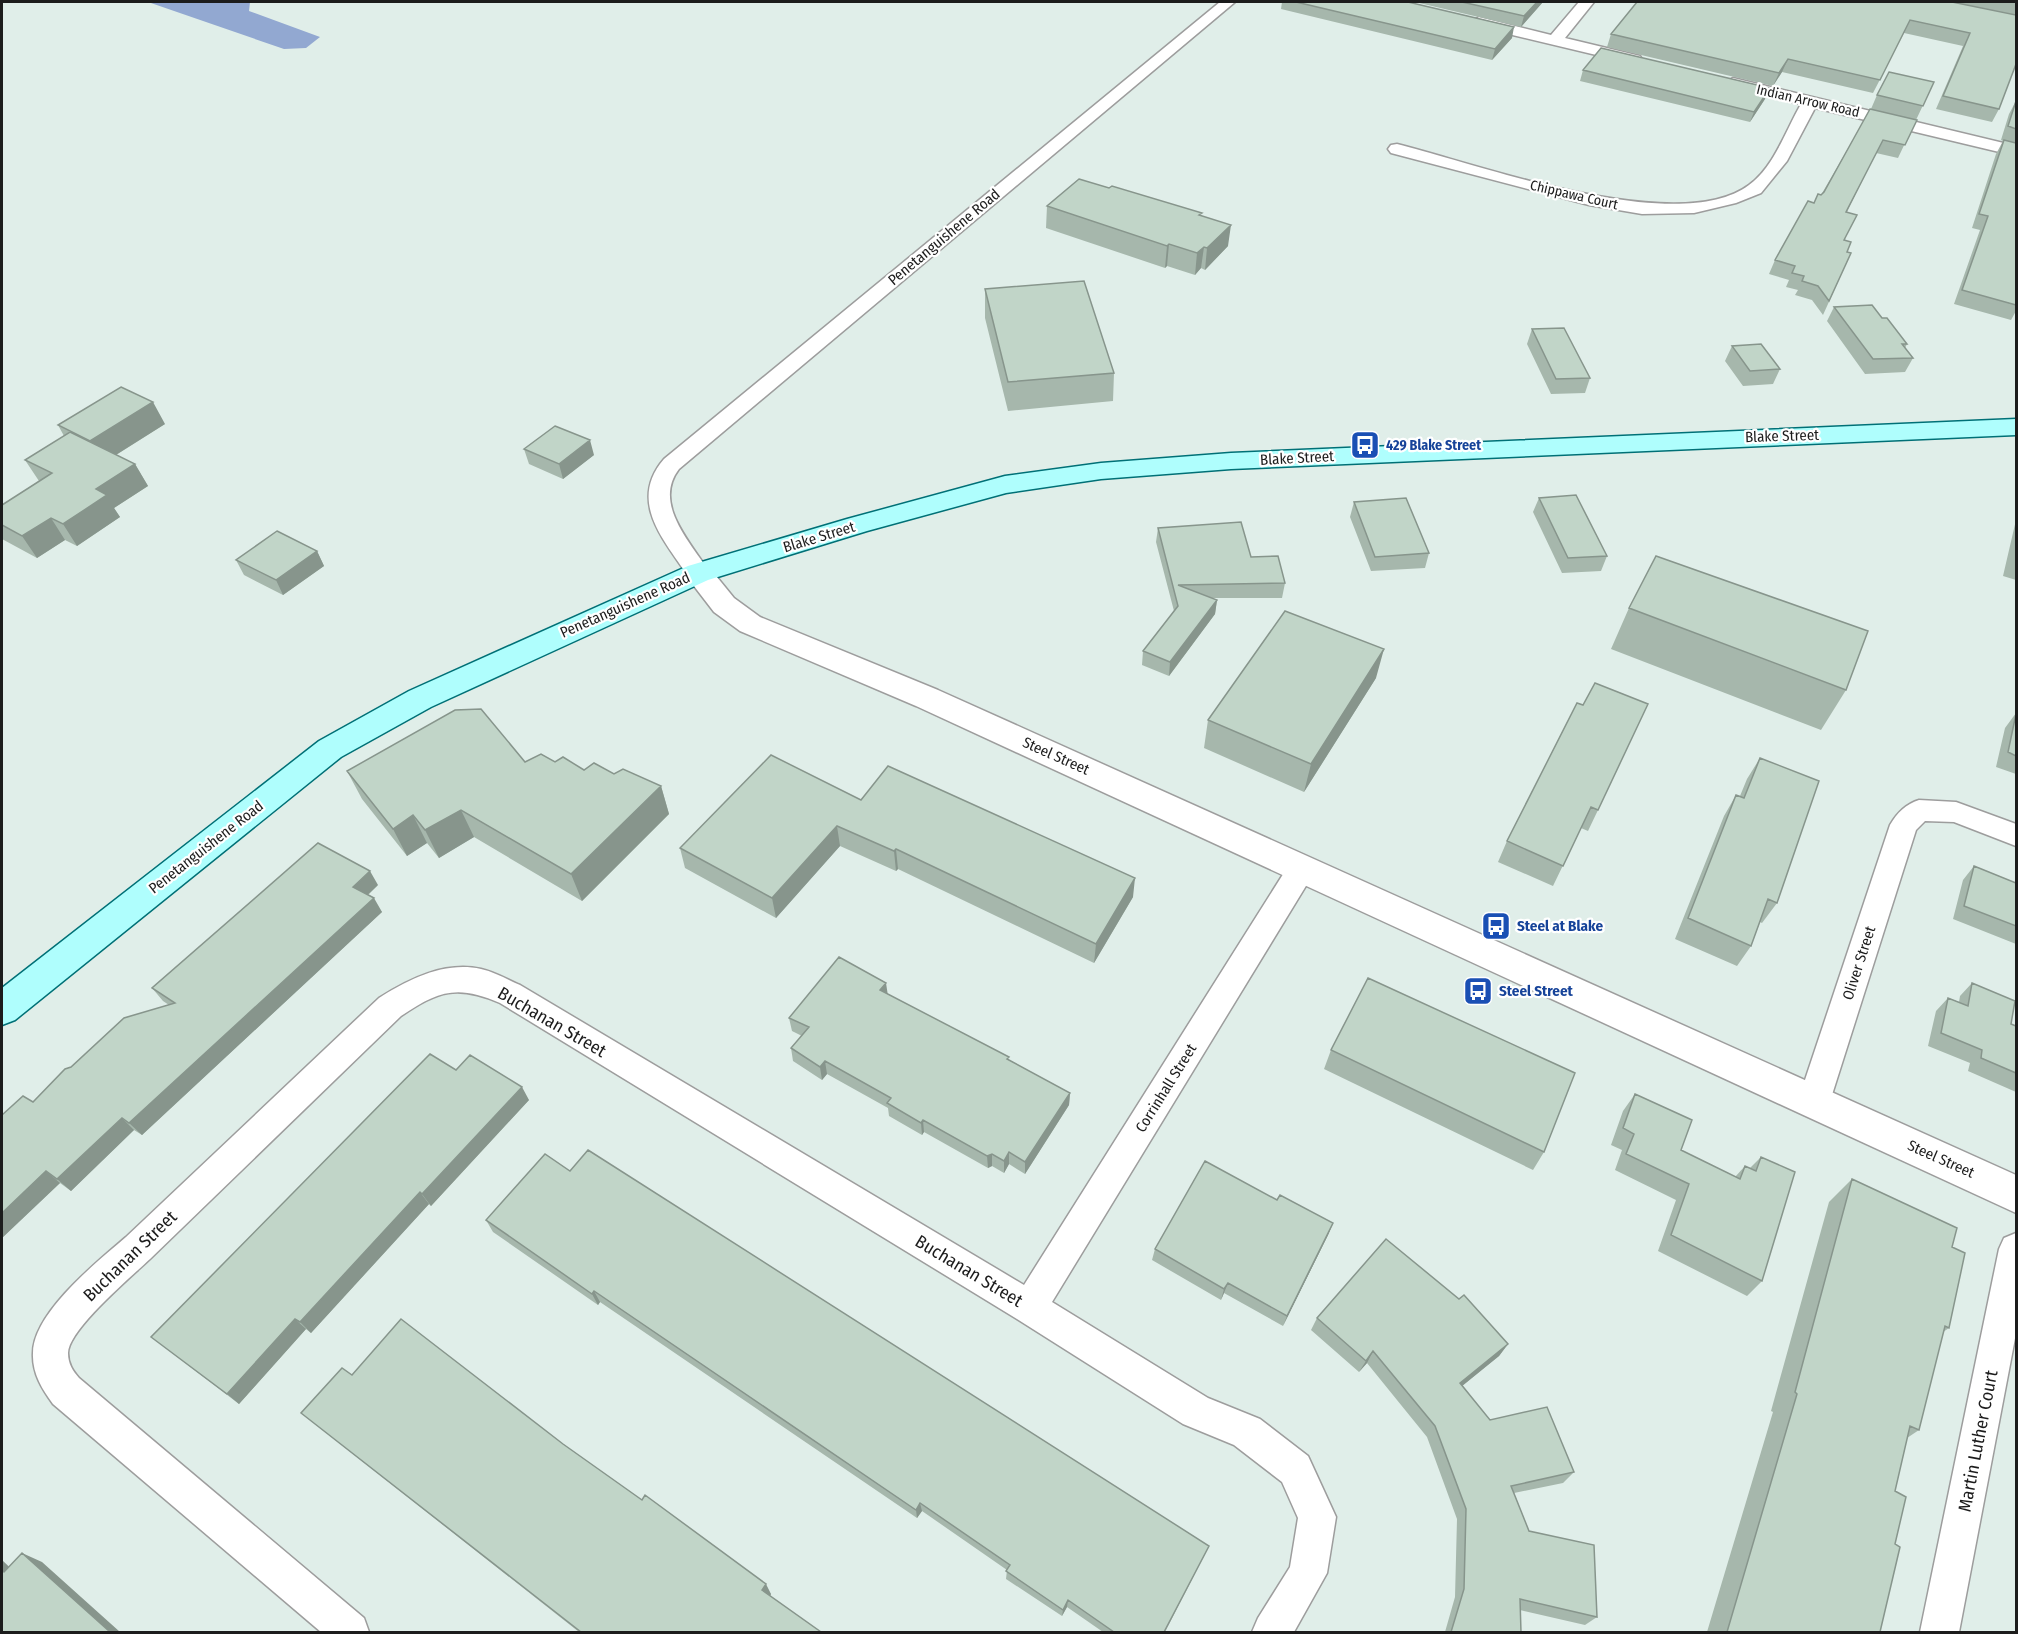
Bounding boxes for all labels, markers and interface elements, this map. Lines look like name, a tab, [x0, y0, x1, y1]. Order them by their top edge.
street label: Indian Arrow Road	[1755, 81, 1861, 121]
street label: Chippawa Court	[1528, 177, 1620, 213]
street label: Penetanguishene Road	[884, 185, 1004, 289]
street label: Blake Street	[1745, 426, 1819, 446]
bus stop icon: 429 Blake Street	[1349, 429, 1381, 461]
place label: 429 Blake Street	[1386, 437, 1482, 454]
street label: Blake Street	[1260, 447, 1335, 469]
street label: Blake Street	[781, 518, 857, 556]
street label: Penetanguishene Road	[557, 568, 693, 642]
street label: Steel Street	[1020, 733, 1092, 779]
street label: Penetanguishene Road	[145, 797, 267, 897]
bus stop icon: Steel at Blake	[1480, 910, 1512, 942]
place label: Steel at Blake	[1517, 917, 1603, 935]
street label: Oliver Street	[1839, 924, 1879, 1002]
bus stop icon: Steel Street	[1462, 975, 1494, 1007]
street label: Buchanan Street	[494, 982, 610, 1062]
place label: Steel Street	[1499, 982, 1574, 1000]
street label: Corrinhall Street	[1132, 1040, 1200, 1136]
street label: Steel Street	[1905, 1136, 1977, 1182]
street label: Buchanan Street	[79, 1206, 181, 1306]
street label: Buchanan Street	[911, 1230, 1027, 1312]
street label: Martin Luther Court	[1953, 1368, 2003, 1514]

